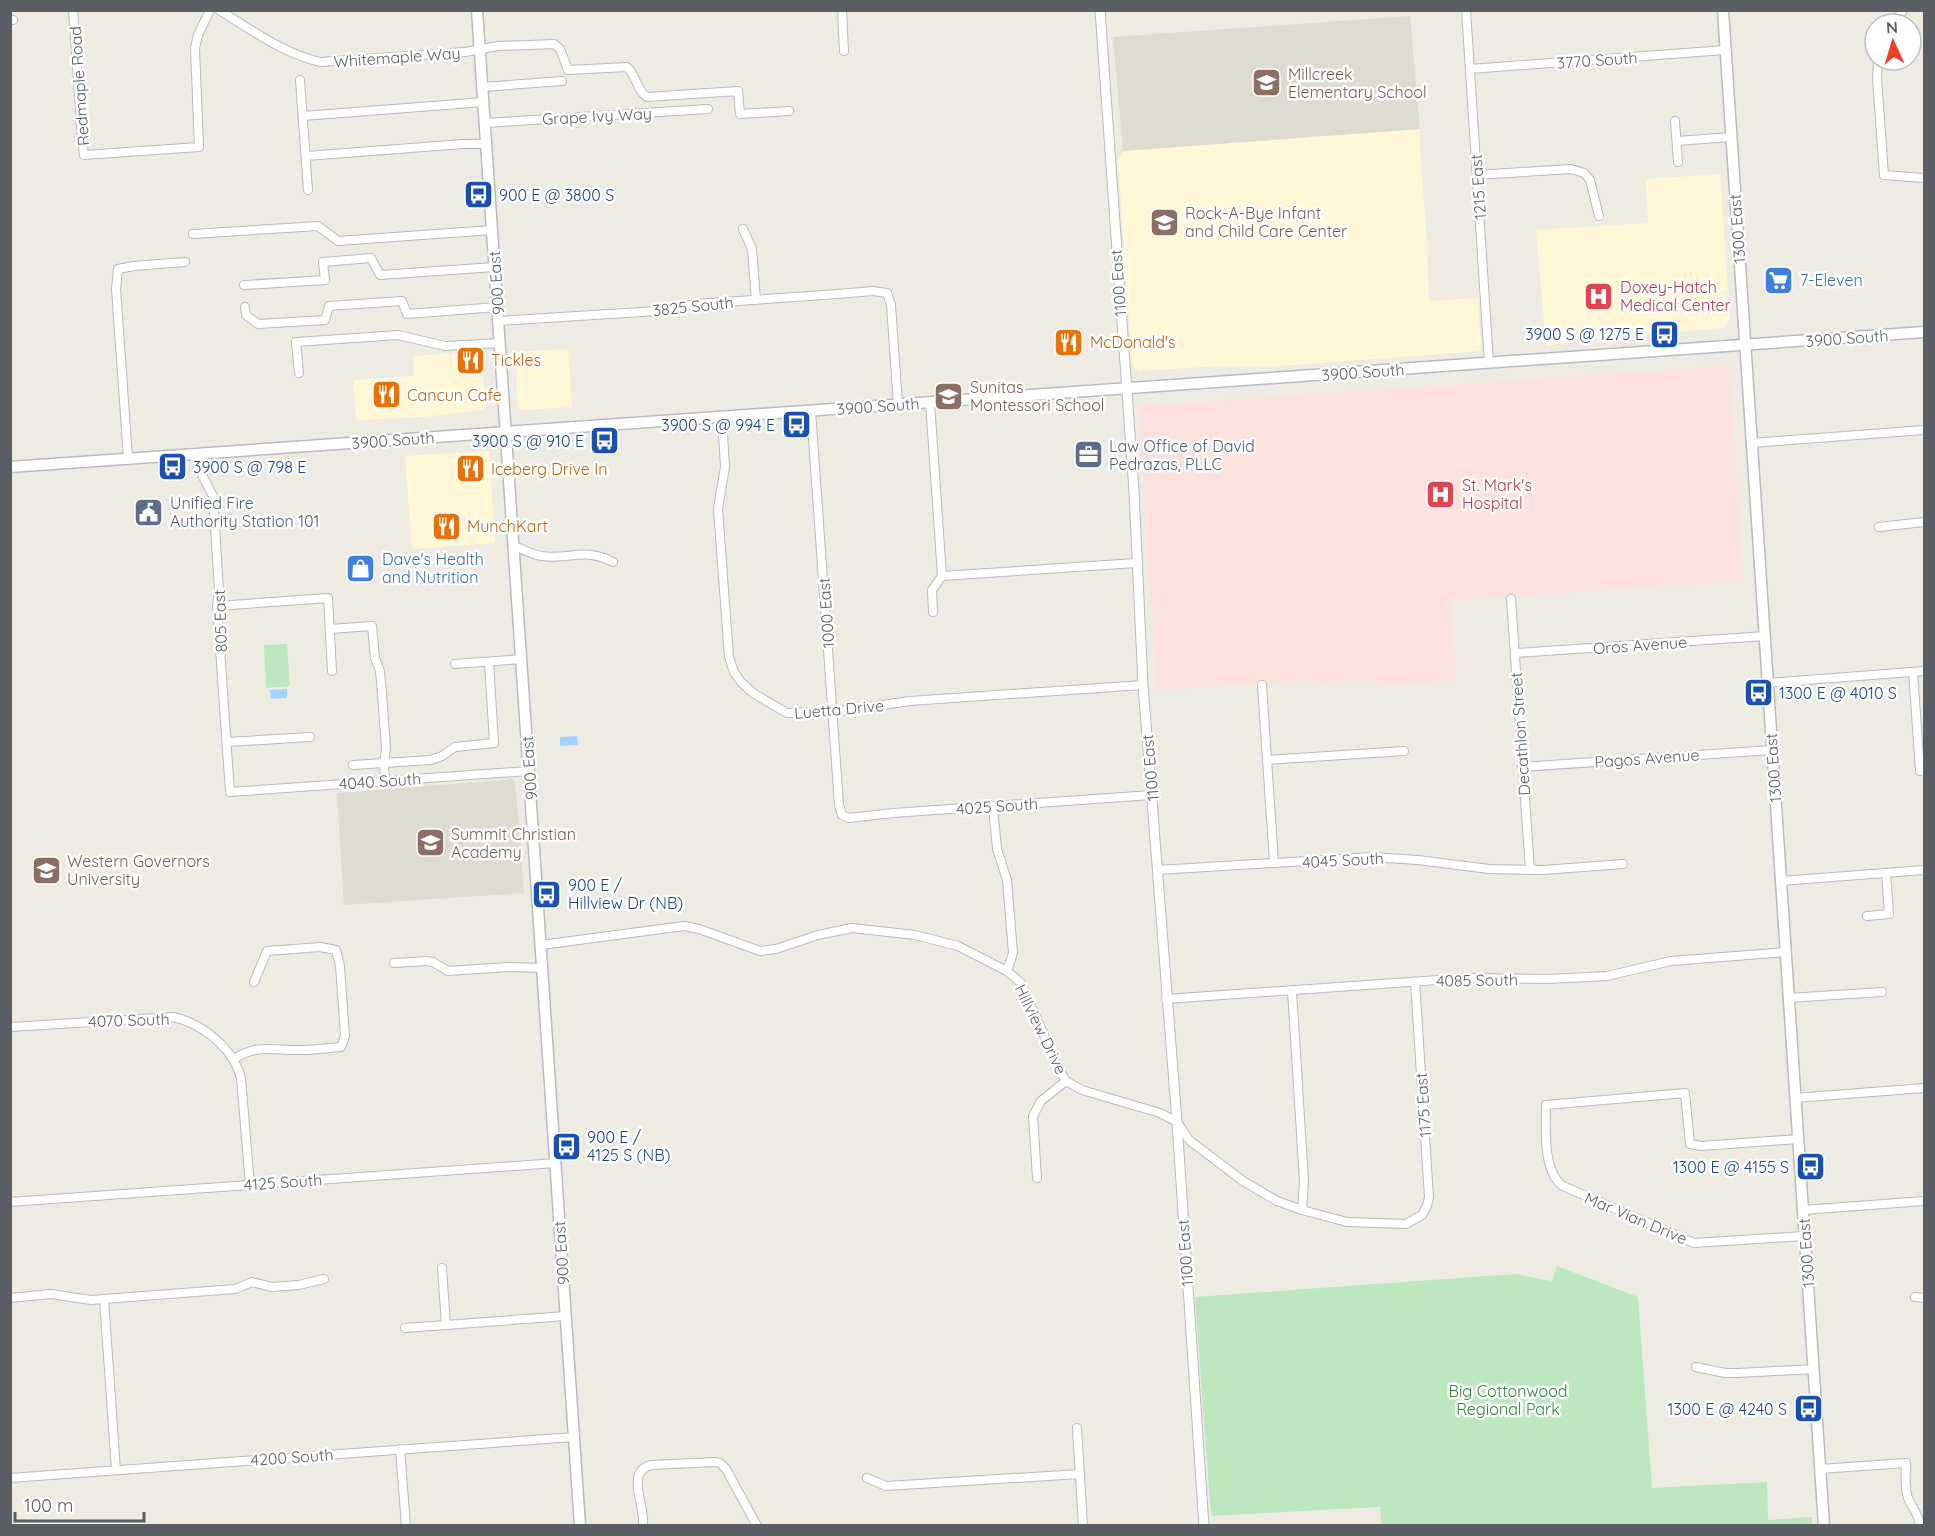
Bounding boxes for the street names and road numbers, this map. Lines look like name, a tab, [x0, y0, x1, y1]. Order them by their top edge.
street label: Redmaple Road	[65, 25, 93, 147]
street label: Whitemaple Way	[333, 43, 461, 71]
street label: 3770 South	[1556, 47, 1638, 73]
street label: Grape Ivy Way	[542, 103, 652, 129]
street label: 1215 East	[1466, 154, 1490, 220]
street label: 1300 East	[1725, 194, 1749, 264]
street label: 1100 East	[1106, 249, 1130, 317]
street label: 900 East	[484, 250, 508, 316]
street label: 3825 South	[652, 292, 734, 320]
street label: 3900 South	[1805, 325, 1889, 351]
street label: 3900 South	[1321, 359, 1405, 385]
street label: 3900 South	[836, 393, 920, 419]
street label: 3900 South	[351, 427, 435, 453]
street label: 1000 East	[814, 577, 838, 649]
street label: 805 East	[209, 589, 231, 653]
street label: Oros Avenue	[1592, 632, 1688, 658]
street label: Decathlon Street	[1506, 672, 1534, 796]
street label: Luetta Drive	[793, 695, 885, 723]
street label: 1300 East	[1761, 733, 1785, 803]
street label: 1100 East	[1137, 734, 1163, 802]
street label: 900 East	[517, 735, 541, 801]
street label: Pagos Avenue	[1594, 744, 1700, 772]
street label: 4040 South	[338, 768, 422, 794]
street label: 4025 South	[955, 793, 1039, 819]
street label: 4045 South	[1302, 848, 1384, 872]
street label: 4085 South	[1436, 969, 1518, 991]
street label: Hillview Drive	[1011, 981, 1071, 1077]
street label: 4070 South	[88, 1009, 170, 1031]
street label: 1175 East	[1411, 1072, 1435, 1138]
street label: 4125 South	[243, 1169, 323, 1195]
street label: Mar Vian Drive	[1582, 1187, 1690, 1249]
street label: 1300 East	[1794, 1218, 1818, 1288]
street label: 1100 East	[1173, 1219, 1197, 1287]
street label: 900 East	[549, 1220, 573, 1286]
street label: 4200 South	[250, 1444, 334, 1470]

